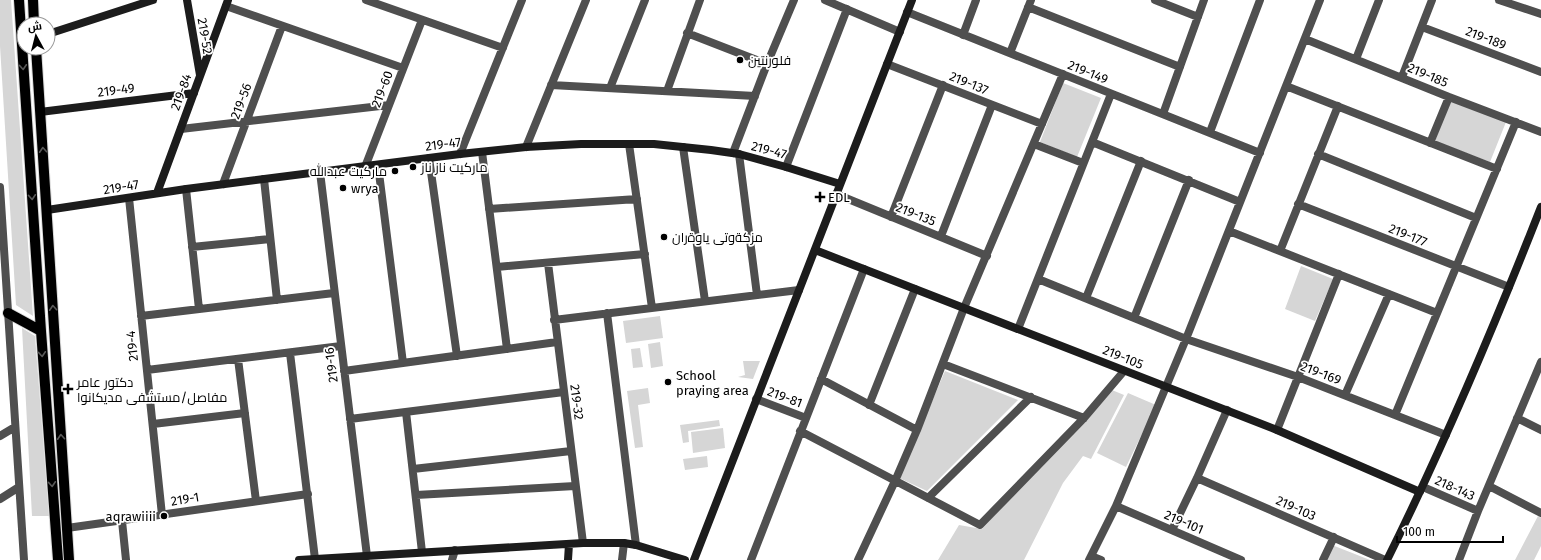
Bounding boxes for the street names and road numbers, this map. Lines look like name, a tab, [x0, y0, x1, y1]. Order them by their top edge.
street label: 219-52	[194, 17, 216, 55]
street label: 219-189	[1464, 23, 1509, 53]
street label: 219-149	[1066, 57, 1110, 87]
street label: 219-185	[1406, 60, 1450, 90]
street label: 219-137	[947, 68, 991, 98]
street label: 219-60	[368, 69, 396, 109]
street label: 219-84	[167, 72, 195, 112]
street label: 219-49	[97, 80, 136, 100]
street label: 219-56	[227, 81, 255, 121]
street label: 219-47	[424, 134, 462, 154]
street label: 219-47	[750, 138, 789, 162]
street label: 219-47	[102, 177, 140, 197]
street label: 219-135	[894, 199, 938, 229]
street label: 219-177	[1387, 221, 1430, 250]
street label: 219-4	[123, 330, 141, 362]
street label: 219-105	[1101, 342, 1145, 372]
street label: 219-16	[321, 346, 341, 384]
street label: 219-169	[1299, 358, 1343, 388]
street label: 219-32	[567, 383, 587, 421]
street label: 219-81	[765, 384, 805, 410]
street label: 218-143	[1433, 473, 1477, 503]
street label: 219-1	[170, 489, 200, 509]
street label: 219-103	[1274, 493, 1318, 523]
street label: 219-101	[1162, 507, 1206, 537]

